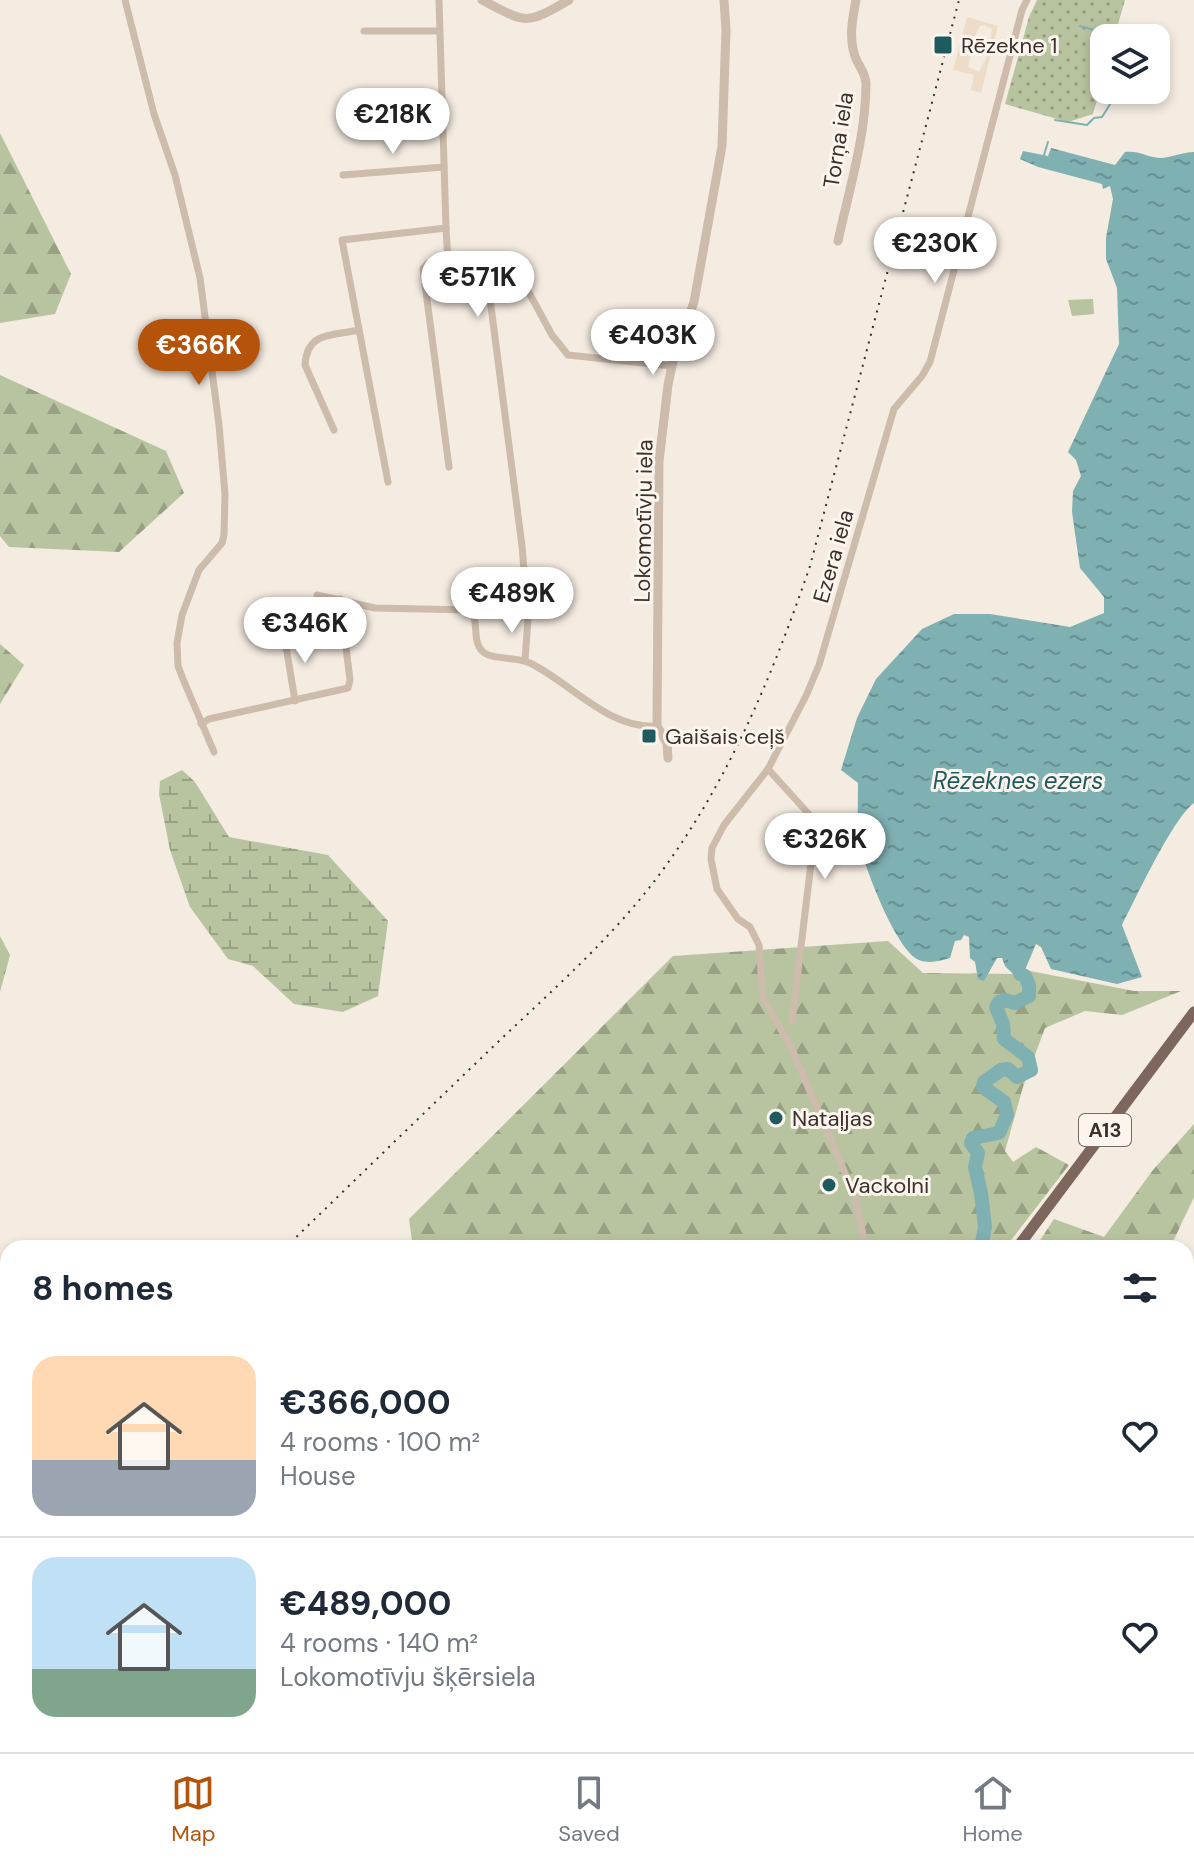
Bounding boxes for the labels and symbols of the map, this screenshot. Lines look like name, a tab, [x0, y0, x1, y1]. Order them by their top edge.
place label: Rēzekne 1	[961, 31, 1057, 60]
marker: Rēzekne 1	[932, 34, 954, 56]
pin: €218K	[337, 88, 449, 156]
street label: Torņa iela	[817, 90, 860, 190]
pin: €230K	[879, 217, 991, 285]
pin: €571K	[422, 251, 534, 319]
pin: €403K	[597, 309, 709, 377]
pin: €366K	[143, 319, 255, 387]
street label: Lokomotīvju iela	[628, 439, 659, 603]
street label: Ezera iela	[806, 506, 861, 606]
pin: €489K	[456, 567, 568, 635]
pin: €346K	[249, 597, 361, 665]
place label: Gaišais ceļš	[665, 722, 785, 751]
marker: Gaišais ceļš	[640, 727, 658, 745]
water label: Rēzeknes ezers	[933, 765, 1103, 796]
pin: €326K	[769, 813, 881, 881]
place label: Nataļjas	[792, 1104, 873, 1133]
marker: Nataļjas	[767, 1109, 785, 1127]
road number: A13	[1079, 1114, 1131, 1146]
place label: Vackolni	[845, 1171, 929, 1200]
marker: Vackolni	[820, 1176, 838, 1194]

